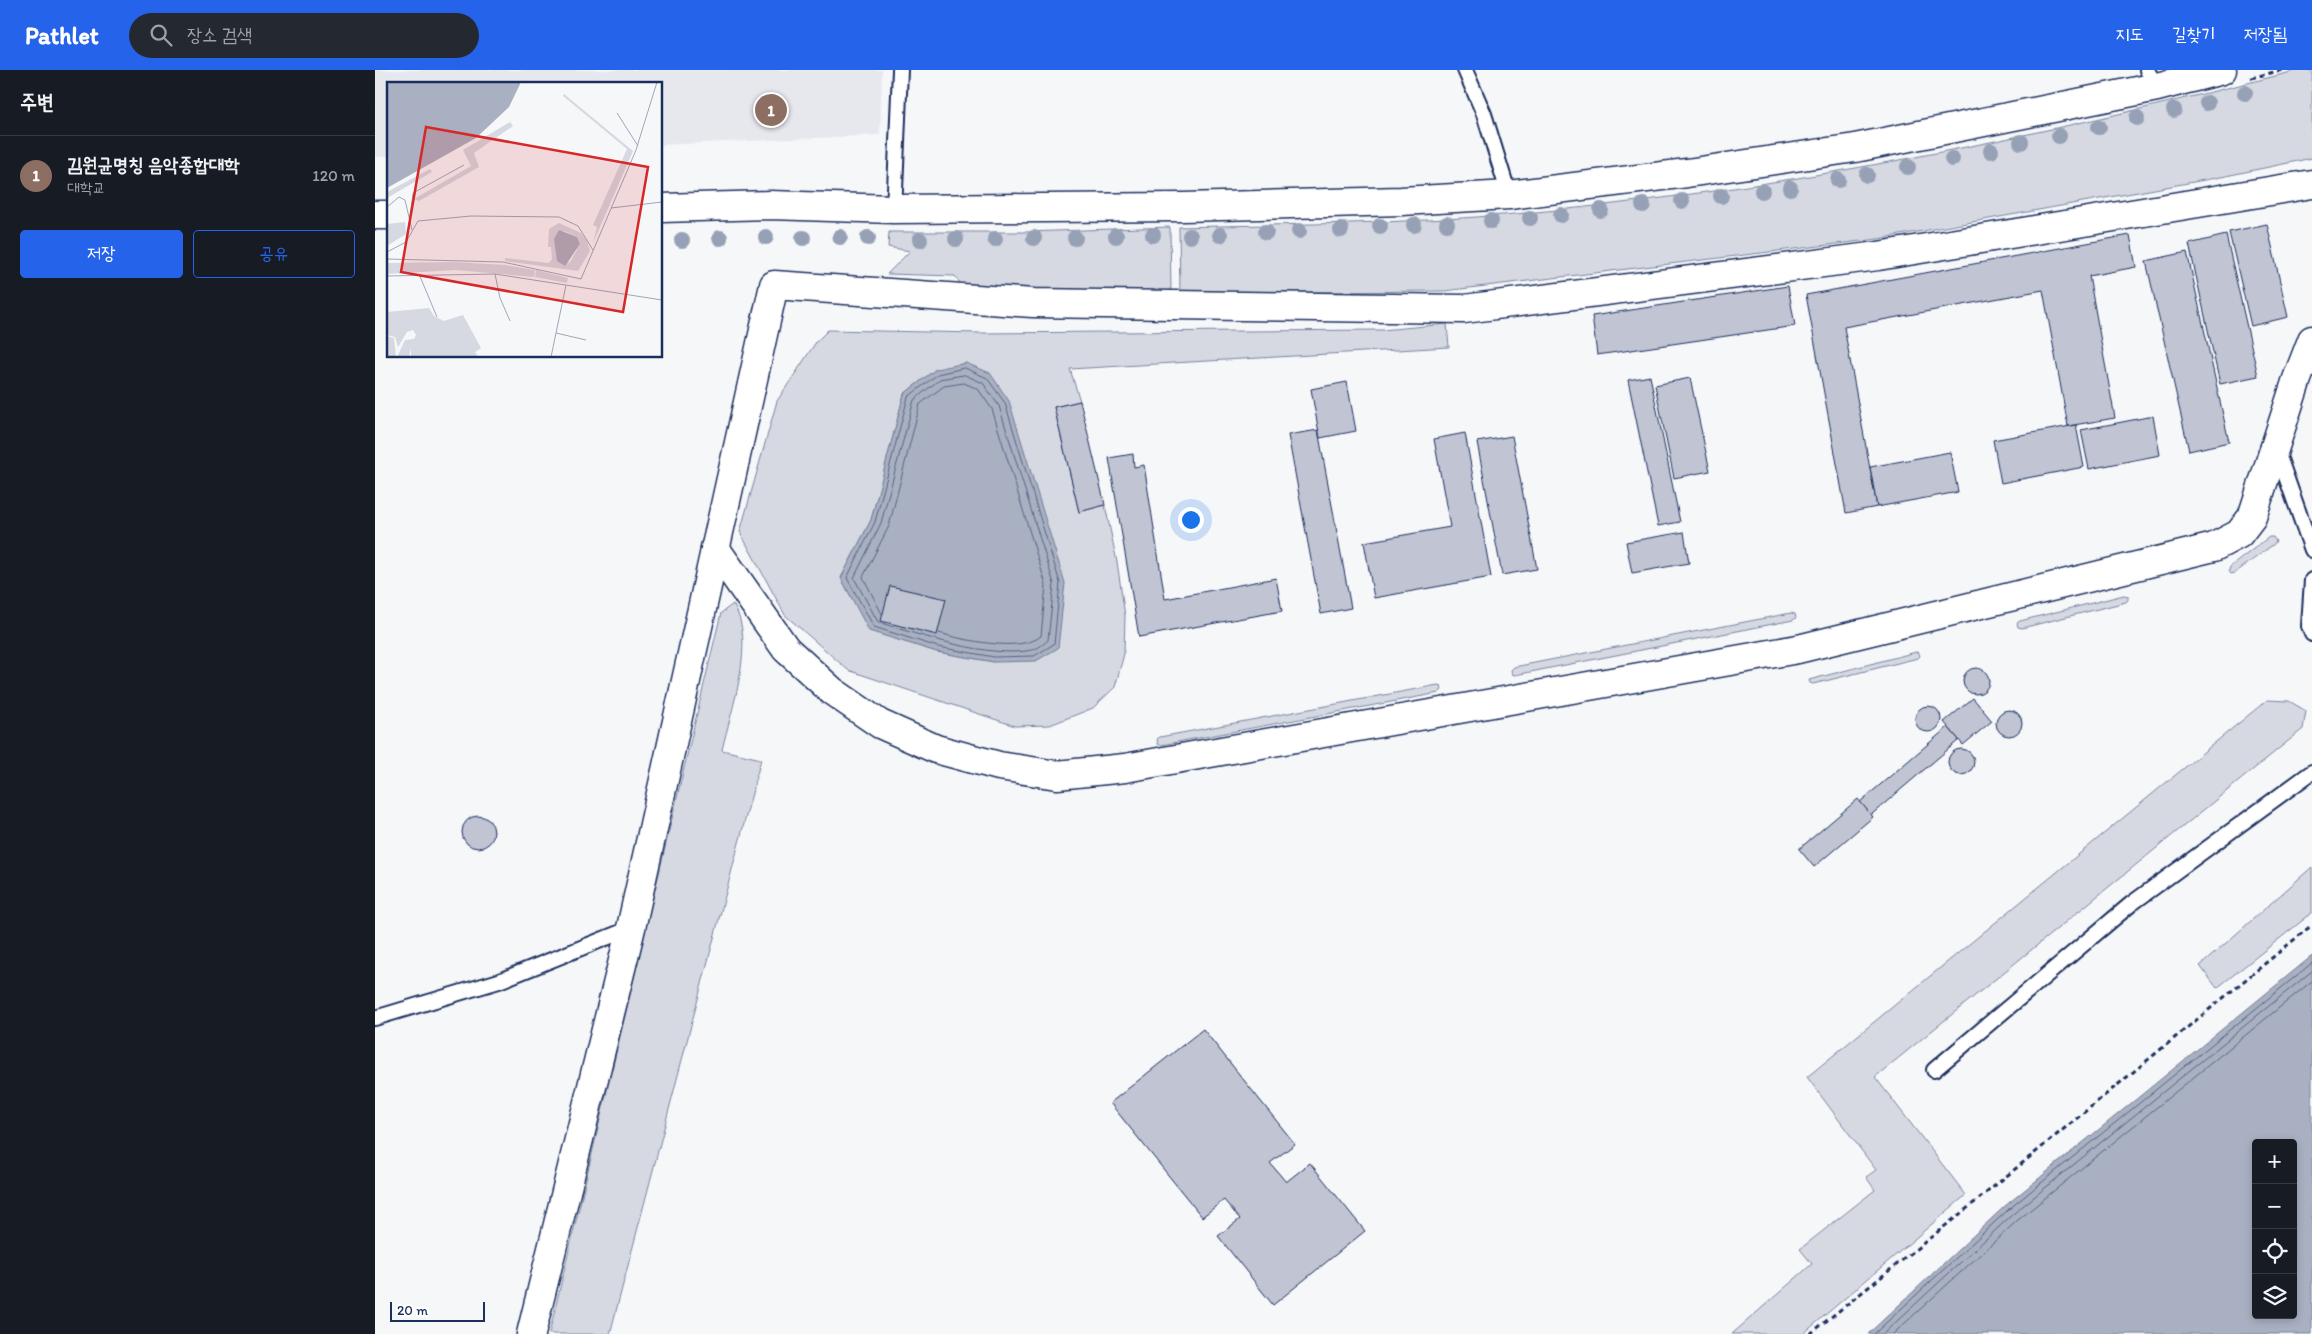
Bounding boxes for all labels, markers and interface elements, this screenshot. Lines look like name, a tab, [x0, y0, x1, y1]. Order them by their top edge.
search box	[129, 13, 479, 58]
text: Pathlet	[25, 21, 99, 50]
icon: search	[147, 21, 175, 49]
text: 장소 검색	[187, 23, 252, 46]
text: 지도	[2115, 23, 2144, 45]
text: 길찾기	[2172, 23, 2216, 45]
text: 저장됨	[2244, 23, 2287, 45]
inset map	[387, 82, 663, 358]
text: 주변	[20, 89, 54, 114]
pin: 1	[755, 91, 787, 129]
text: 김원균명칭 음악종합대학	[67, 153, 239, 176]
text: 1	[32, 166, 40, 185]
text: 120 m	[312, 166, 355, 185]
text: 대학교	[67, 178, 106, 197]
button: 저장	[20, 230, 183, 278]
button: 공유	[193, 230, 355, 278]
your location	[1178, 507, 1204, 533]
map controls	[2252, 1139, 2297, 1319]
button: +	[2252, 1139, 2297, 1184]
button: −	[2252, 1184, 2297, 1229]
button: locate	[2252, 1229, 2297, 1274]
button: layers	[2252, 1274, 2297, 1319]
scale bar	[390, 1299, 485, 1322]
text: 20 m	[397, 1302, 428, 1319]

